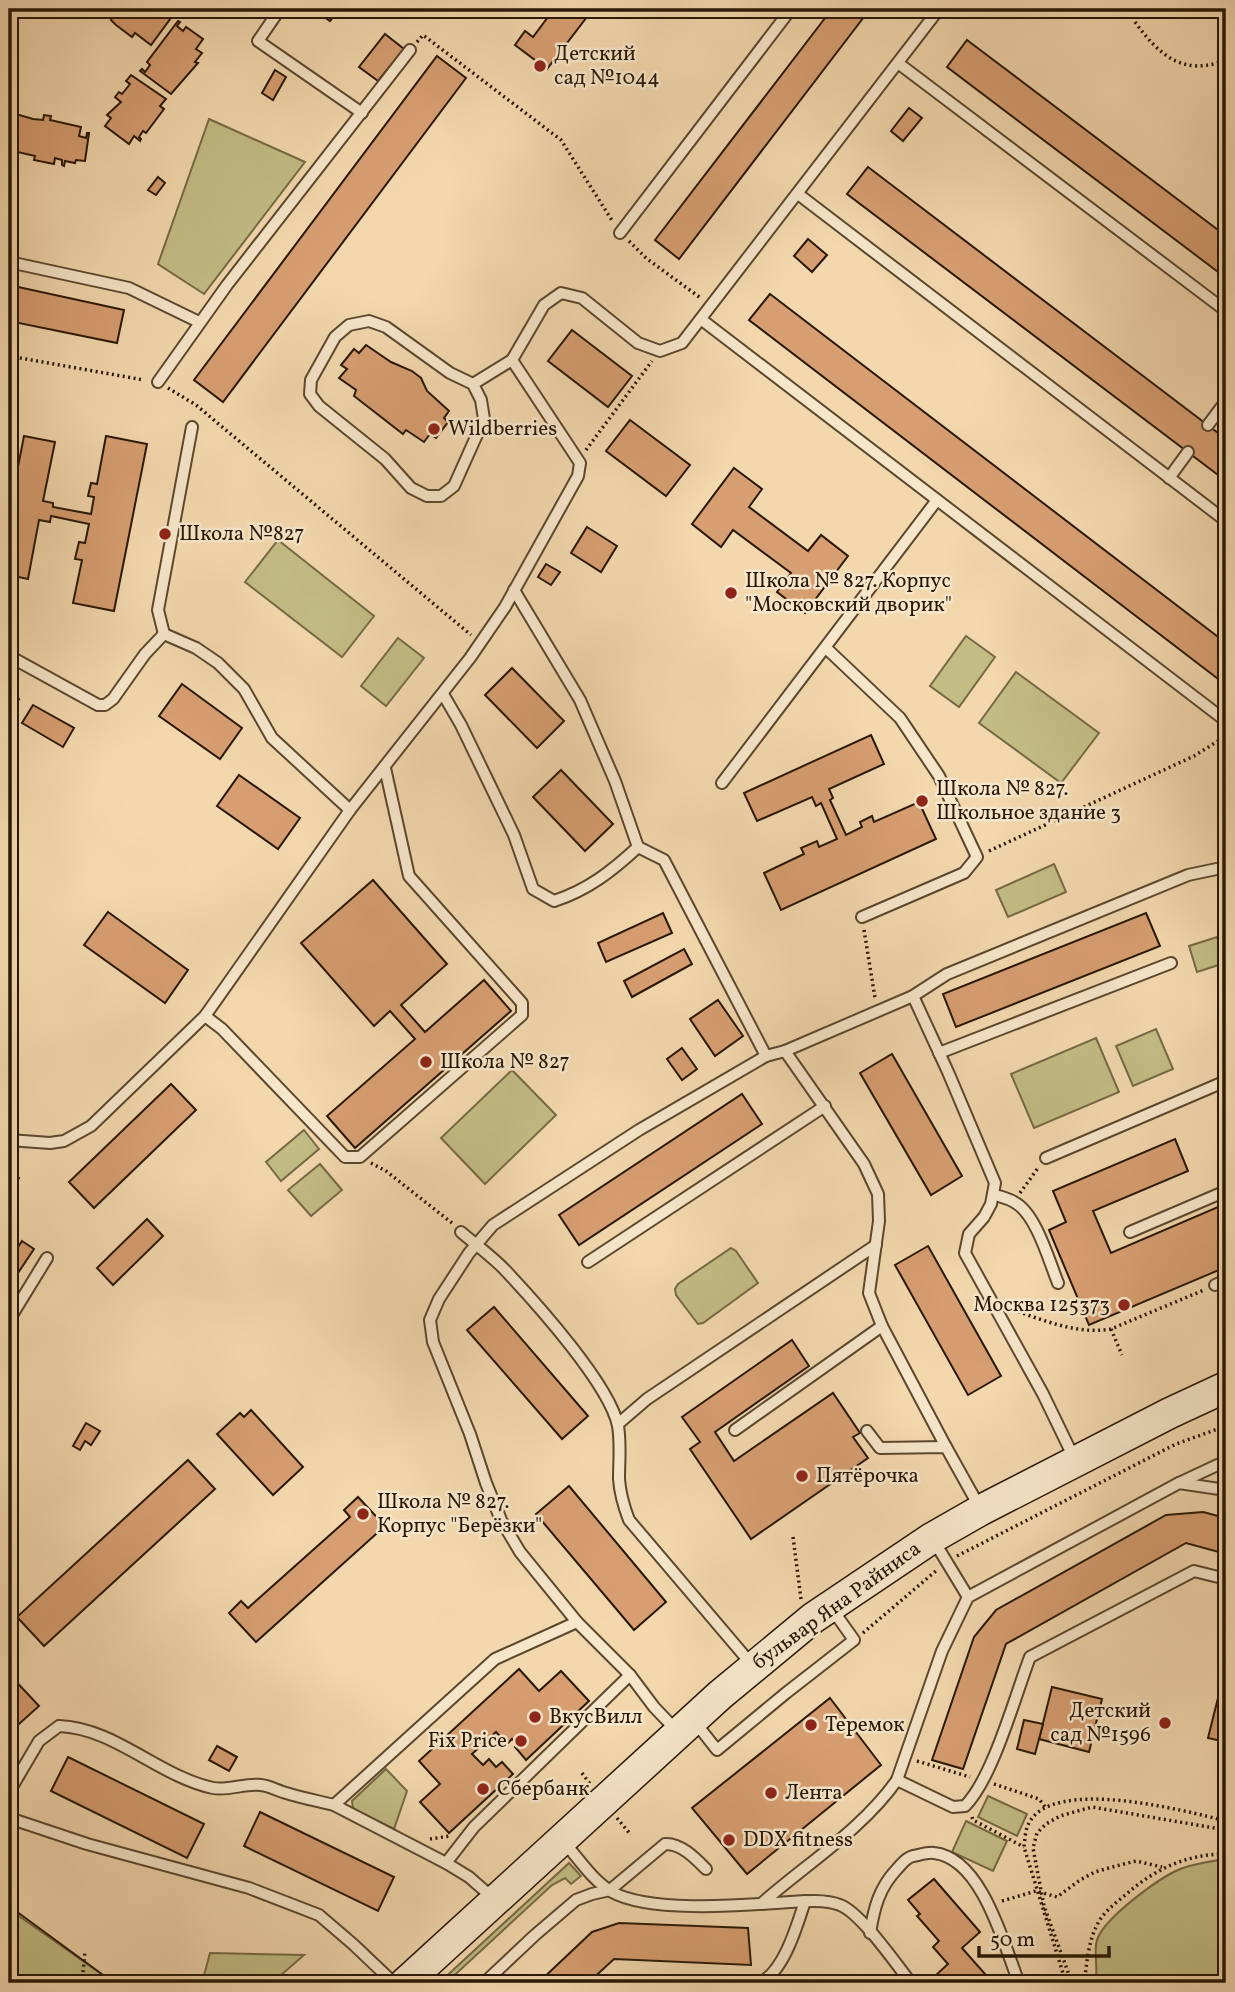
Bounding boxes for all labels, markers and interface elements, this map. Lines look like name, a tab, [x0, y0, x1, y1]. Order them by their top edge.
place label: Детский сад №1044	[554, 40, 660, 93]
marker: Детский сад №1044	[532, 58, 548, 74]
place label: Wildberries	[448, 415, 557, 444]
marker: Wildberries	[426, 421, 442, 437]
place label: Школа №827	[179, 520, 305, 549]
marker: Школа №827	[157, 526, 173, 542]
place label: Школа № 827. Корпус "Московский дворик"	[745, 567, 952, 620]
marker: Школа № 827. Корпус "Московский дворик"	[723, 585, 739, 601]
place label: Школа № 827. Школьное здание 3	[936, 775, 1121, 828]
marker: Школа № 827. Школьное здание 3	[914, 793, 930, 809]
place label: Школа № 827	[440, 1048, 570, 1077]
marker: Школа № 827	[418, 1054, 434, 1070]
place label: Москва 125373	[973, 1291, 1110, 1320]
marker: Москва 125373	[1116, 1297, 1132, 1313]
place label: Пятёрочка	[816, 1462, 919, 1491]
marker: Пятёрочка	[794, 1468, 810, 1484]
place label: Школа № 827. Корпус "Берёзки"	[377, 1488, 542, 1541]
marker: Школа № 827. Корпус "Берёзки"	[355, 1506, 371, 1522]
street label: бульвар Яна Райниса	[747, 1535, 927, 1677]
place label: Детский сад №1596	[1050, 1697, 1151, 1750]
place label: ВкусВилл	[549, 1703, 643, 1732]
marker: ВкусВилл	[527, 1709, 543, 1725]
place label: Теремок	[825, 1711, 905, 1740]
marker: Детский сад №1596	[1157, 1715, 1173, 1731]
marker: Теремок	[803, 1717, 819, 1733]
place label: Fix Price	[428, 1727, 507, 1756]
marker: Fix Price	[513, 1733, 529, 1749]
place label: Сбербанк	[497, 1775, 589, 1804]
place label: Лента	[785, 1779, 843, 1808]
marker: Сбербанк	[475, 1781, 491, 1797]
marker: Лента	[763, 1785, 779, 1801]
place label: DDX fitness	[743, 1826, 853, 1855]
marker: DDX fitness	[721, 1832, 737, 1848]
scale bar	[979, 1915, 1109, 1959]
text: 50 m	[990, 1926, 1035, 1955]

